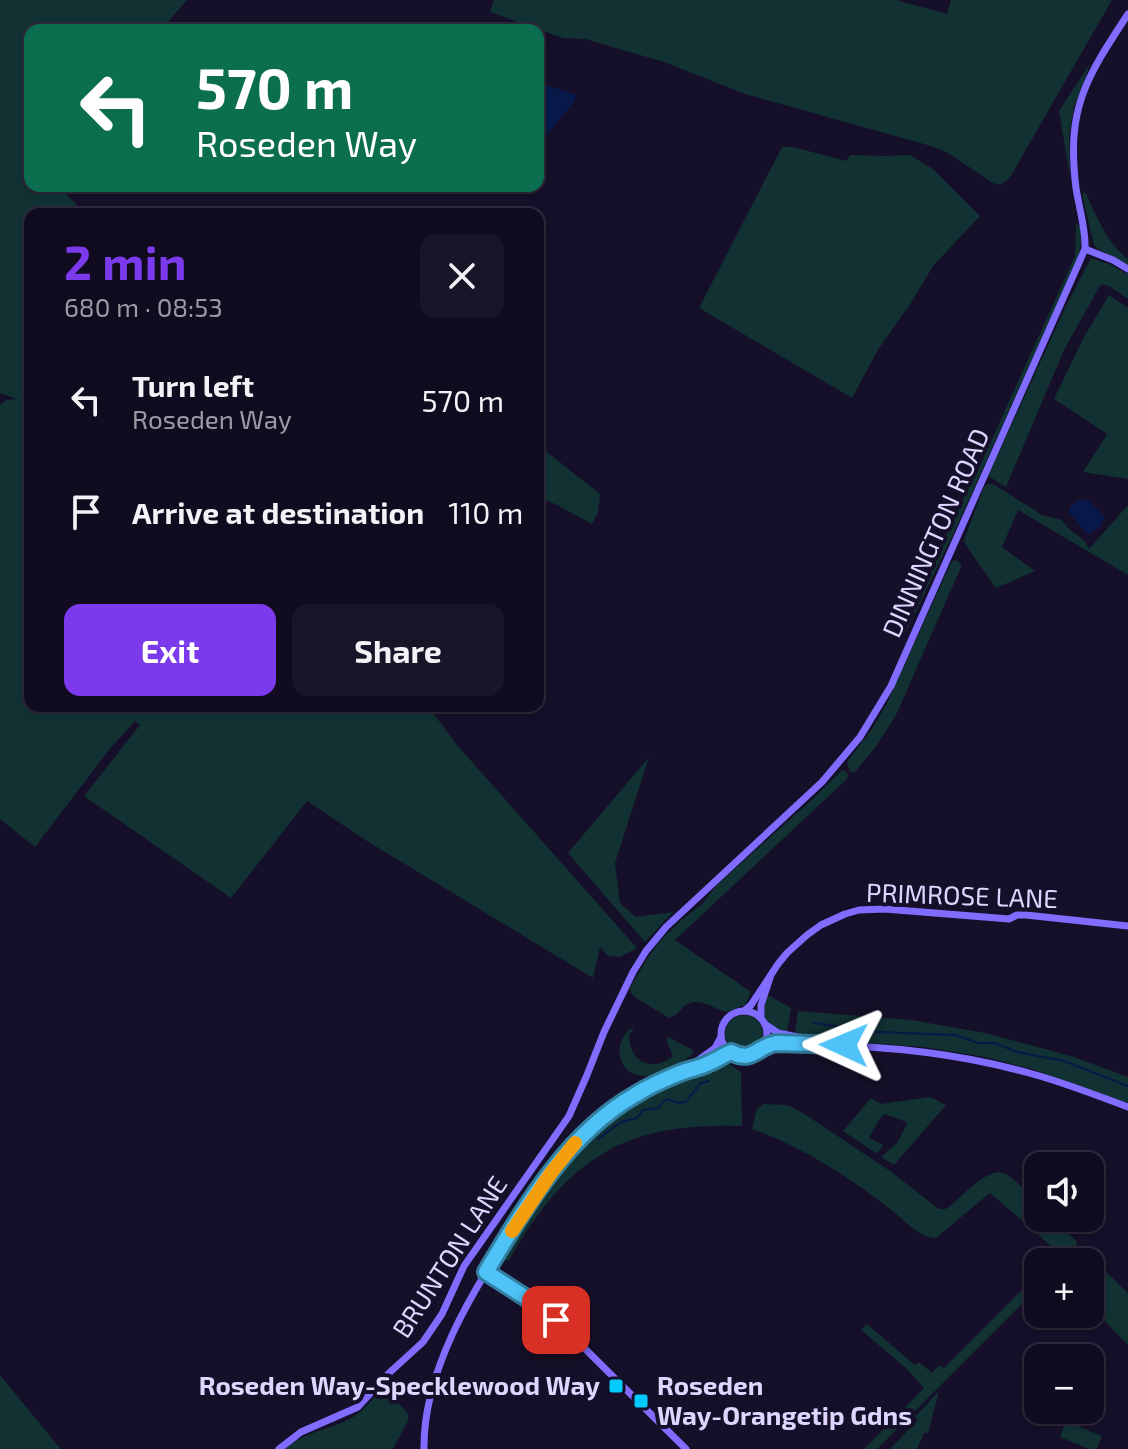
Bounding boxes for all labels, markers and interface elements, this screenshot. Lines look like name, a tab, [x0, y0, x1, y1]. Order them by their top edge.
text: 570 m	[196, 53, 353, 120]
icon: left	[64, 56, 168, 160]
text: Roseden Way	[196, 121, 417, 164]
text: 2 min	[64, 232, 187, 290]
button: close	[420, 234, 504, 318]
text: 680 m · 08:53	[64, 291, 223, 322]
text: Turn left	[132, 367, 254, 403]
icon: left	[64, 378, 108, 422]
text: 570 m	[422, 382, 504, 418]
text: Roseden Way	[132, 403, 292, 434]
street label: DINNINGTON ROAD	[875, 423, 995, 642]
icon: arrive	[64, 490, 108, 534]
text: Arrive at destination	[132, 494, 424, 530]
text: 110 m	[448, 494, 523, 530]
button: Exit	[64, 604, 276, 696]
button: Share	[292, 604, 504, 696]
street label: PRIMROSE LANE	[866, 876, 1058, 913]
position arrow	[802, 1003, 886, 1087]
map controls	[1024, 1152, 1104, 1424]
button: sound	[1024, 1152, 1104, 1232]
street label: BRUNTON LANE	[385, 1170, 513, 1343]
button: +	[1024, 1248, 1104, 1328]
pin	[522, 1286, 590, 1354]
icon: arrive	[534, 1298, 578, 1342]
button: −	[1024, 1344, 1104, 1424]
place label: Roseden Way-Specklewood Way	[199, 1369, 600, 1401]
place label: Roseden Way-Orangetip Gdns	[657, 1369, 912, 1431]
marker: Roseden Way-Specklewood Way	[607, 1377, 625, 1395]
marker: Roseden Way-Orangetip Gdns	[632, 1392, 650, 1410]

